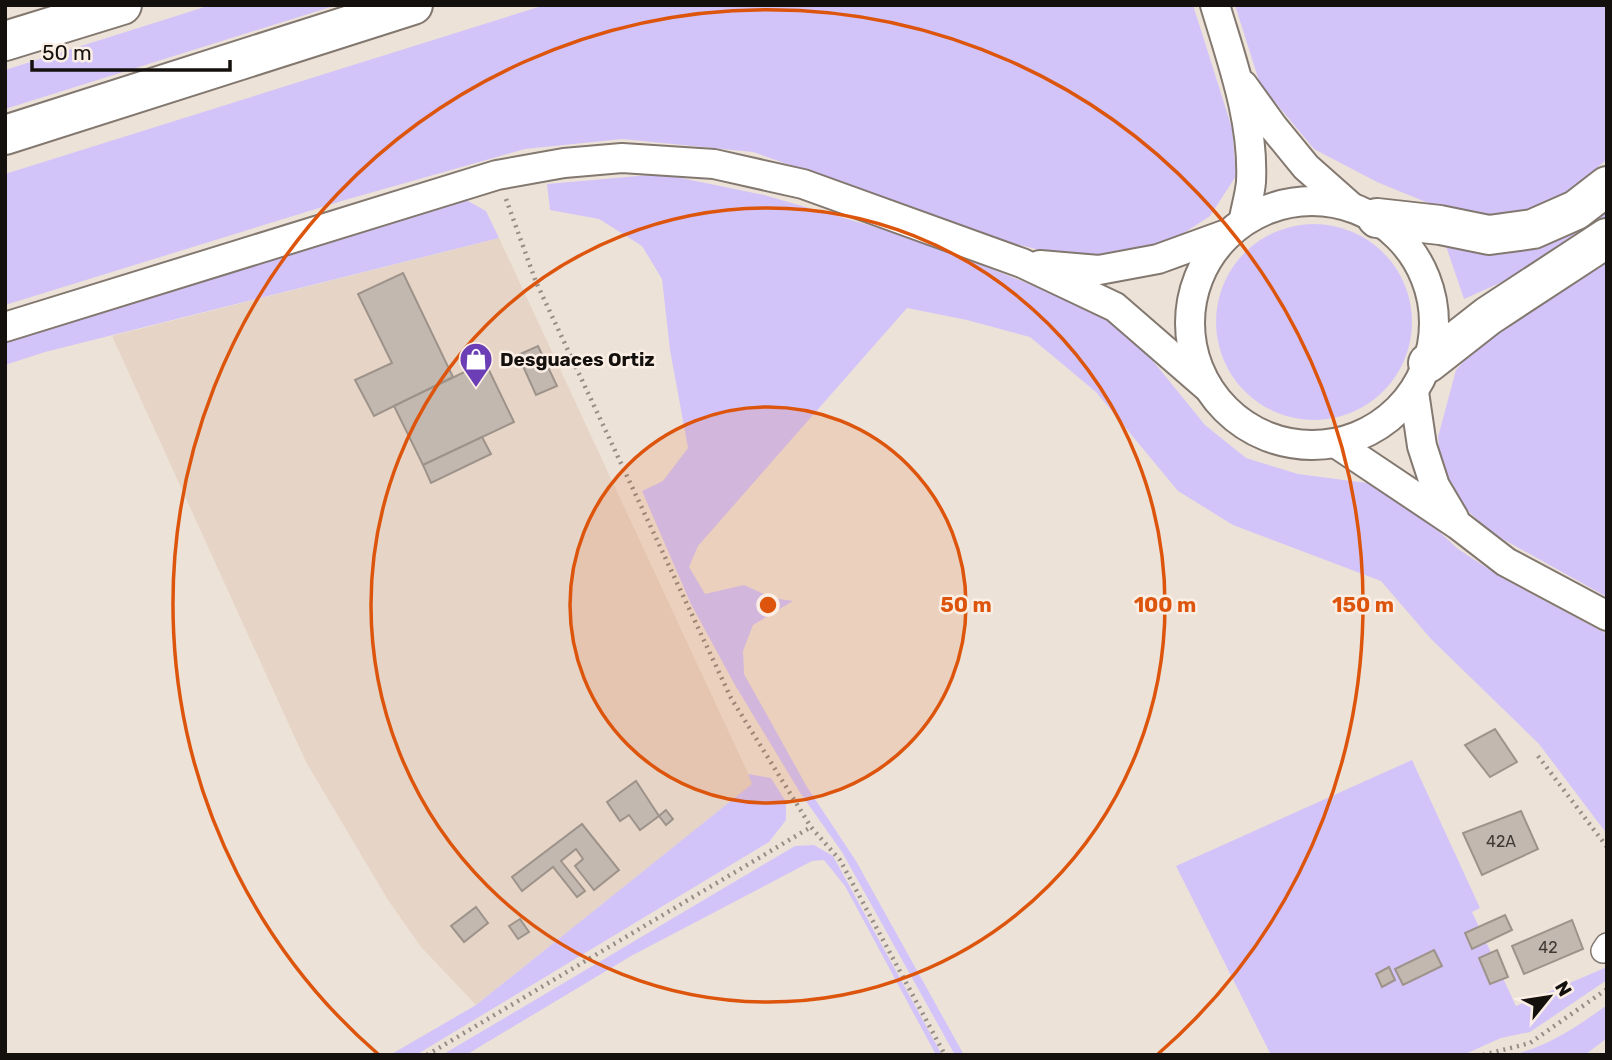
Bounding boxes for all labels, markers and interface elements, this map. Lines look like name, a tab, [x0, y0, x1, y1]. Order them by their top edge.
scale bar	[32, 28, 229, 72]
text: 50 m	[42, 40, 92, 65]
shop icon: Desguaces Ortiz	[457, 340, 495, 389]
place label: Desguaces Ortiz	[500, 348, 655, 371]
text: 50 m	[940, 592, 992, 617]
text: 100 m	[1134, 592, 1196, 617]
text: 150 m	[1332, 592, 1394, 617]
centre of rings	[756, 593, 780, 617]
house number: 42A	[1486, 832, 1516, 851]
house number: 42	[1538, 938, 1558, 957]
north arrow	[1514, 962, 1584, 1032]
text: N	[1550, 977, 1577, 1000]

